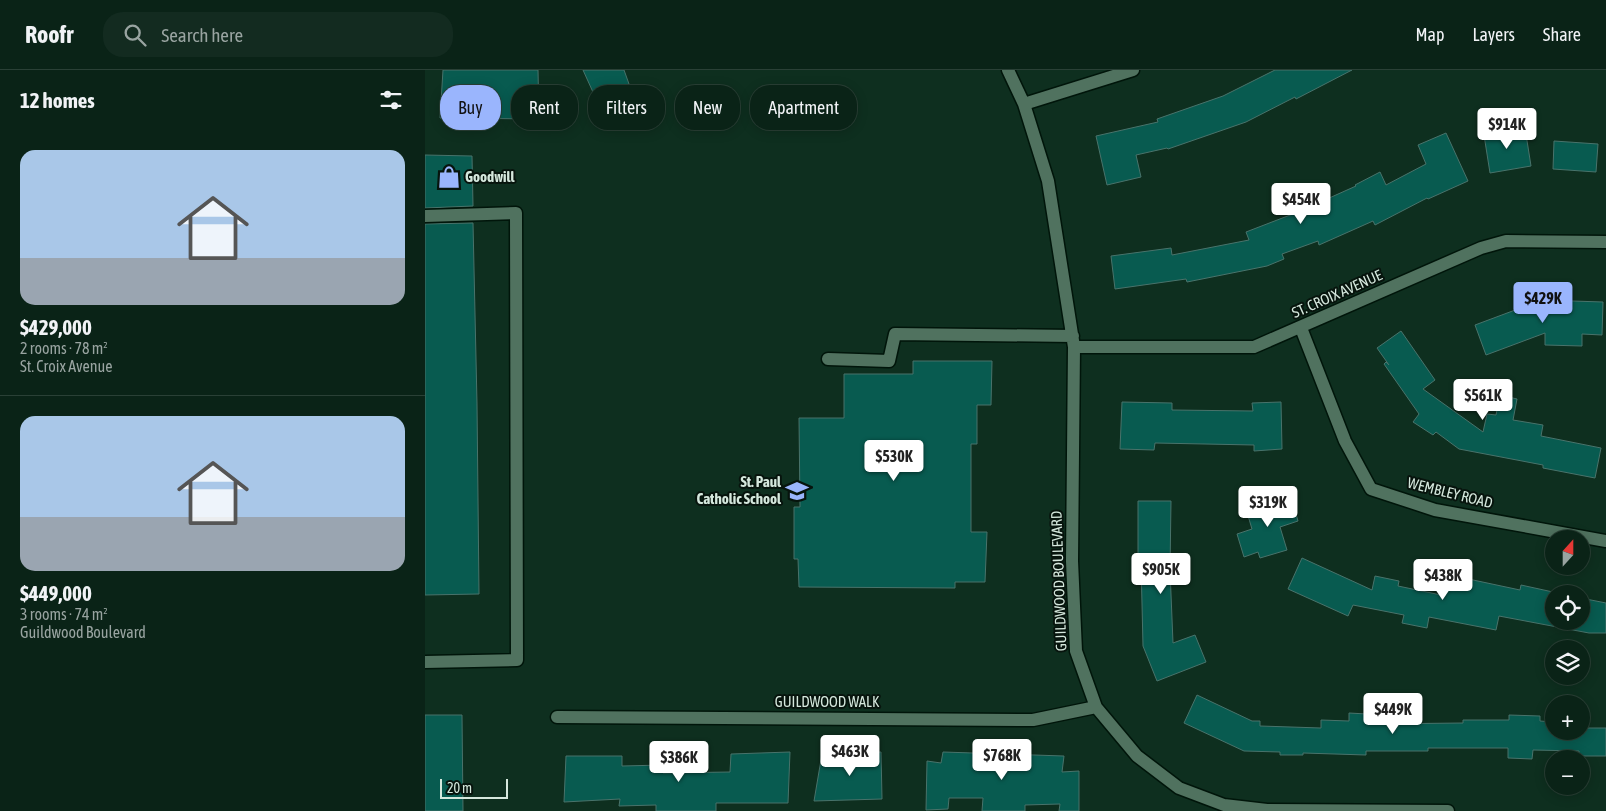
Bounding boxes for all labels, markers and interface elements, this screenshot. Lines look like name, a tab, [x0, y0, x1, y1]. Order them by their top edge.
search box	[103, 12, 453, 57]
text: Roofr	[25, 21, 73, 48]
icon: search	[121, 21, 149, 49]
text: Search here	[161, 24, 243, 46]
text: Map	[1415, 24, 1444, 45]
text: Layers	[1472, 24, 1515, 45]
text: Share	[1543, 24, 1581, 45]
chip: Buy	[440, 85, 501, 130]
chip: Rent	[511, 85, 578, 130]
chip: Filters	[588, 85, 665, 130]
chip: New	[675, 85, 740, 130]
chip: Apartment	[750, 85, 857, 130]
icon: filters	[377, 86, 405, 114]
text: 12 homes	[20, 88, 95, 112]
pin: $914K	[1472, 108, 1542, 150]
text: $914K	[1488, 115, 1526, 133]
shop icon: Goodwill	[436, 164, 462, 190]
place label: Goodwill	[465, 168, 516, 185]
pin: $454K	[1266, 182, 1336, 225]
icon: home	[168, 183, 258, 273]
text: $454K	[1282, 190, 1320, 208]
street label: ST. CROIX AVENUE	[1289, 266, 1385, 321]
pin: $429K	[1508, 282, 1578, 324]
text: $429K	[1524, 289, 1562, 307]
text: $429,000	[20, 315, 92, 339]
text: 2 rooms · 78 m²	[20, 339, 108, 357]
text: St. Croix Avenue	[20, 357, 112, 375]
pin: $561K	[1448, 378, 1518, 421]
text: $561K	[1464, 386, 1502, 404]
pin: $530K	[859, 440, 929, 482]
text: $530K	[875, 447, 913, 465]
icon: home	[168, 448, 258, 538]
place label: St. Paul Catholic School	[696, 473, 782, 507]
street label: WEMBLEY ROAD	[1406, 474, 1494, 511]
school or university icon: St. Paul Catholic School	[784, 478, 810, 504]
pin: $319K	[1233, 486, 1303, 528]
text: $319K	[1249, 493, 1287, 511]
street label: GUILDWOOD BOULEVARD	[1048, 510, 1069, 652]
north arrow	[1545, 530, 1590, 575]
map controls	[1545, 530, 1590, 795]
pin: $905K	[1126, 552, 1196, 595]
pin: $438K	[1408, 558, 1478, 601]
text: $905K	[1142, 560, 1180, 578]
text: $438K	[1424, 566, 1462, 584]
text: $449,000	[20, 581, 92, 605]
button: locate	[1545, 585, 1590, 630]
text: 3 rooms · 74 m²	[20, 605, 108, 623]
text: Guildwood Boulevard	[20, 623, 146, 641]
button: layers	[1545, 640, 1590, 685]
pin: $449K	[1358, 692, 1428, 735]
street label: GUILDWOOD WALK	[775, 693, 880, 710]
button: +	[1545, 695, 1590, 740]
text: $449K	[1374, 700, 1412, 718]
pin: $463K	[815, 734, 885, 777]
pin: $768K	[967, 738, 1037, 781]
pin: $386K	[644, 740, 714, 783]
text: $463K	[831, 742, 869, 760]
text: $768K	[983, 746, 1021, 764]
text: $386K	[660, 748, 698, 766]
button: −	[1545, 750, 1590, 795]
scale bar	[440, 776, 507, 799]
text: 20 m	[447, 780, 472, 796]

